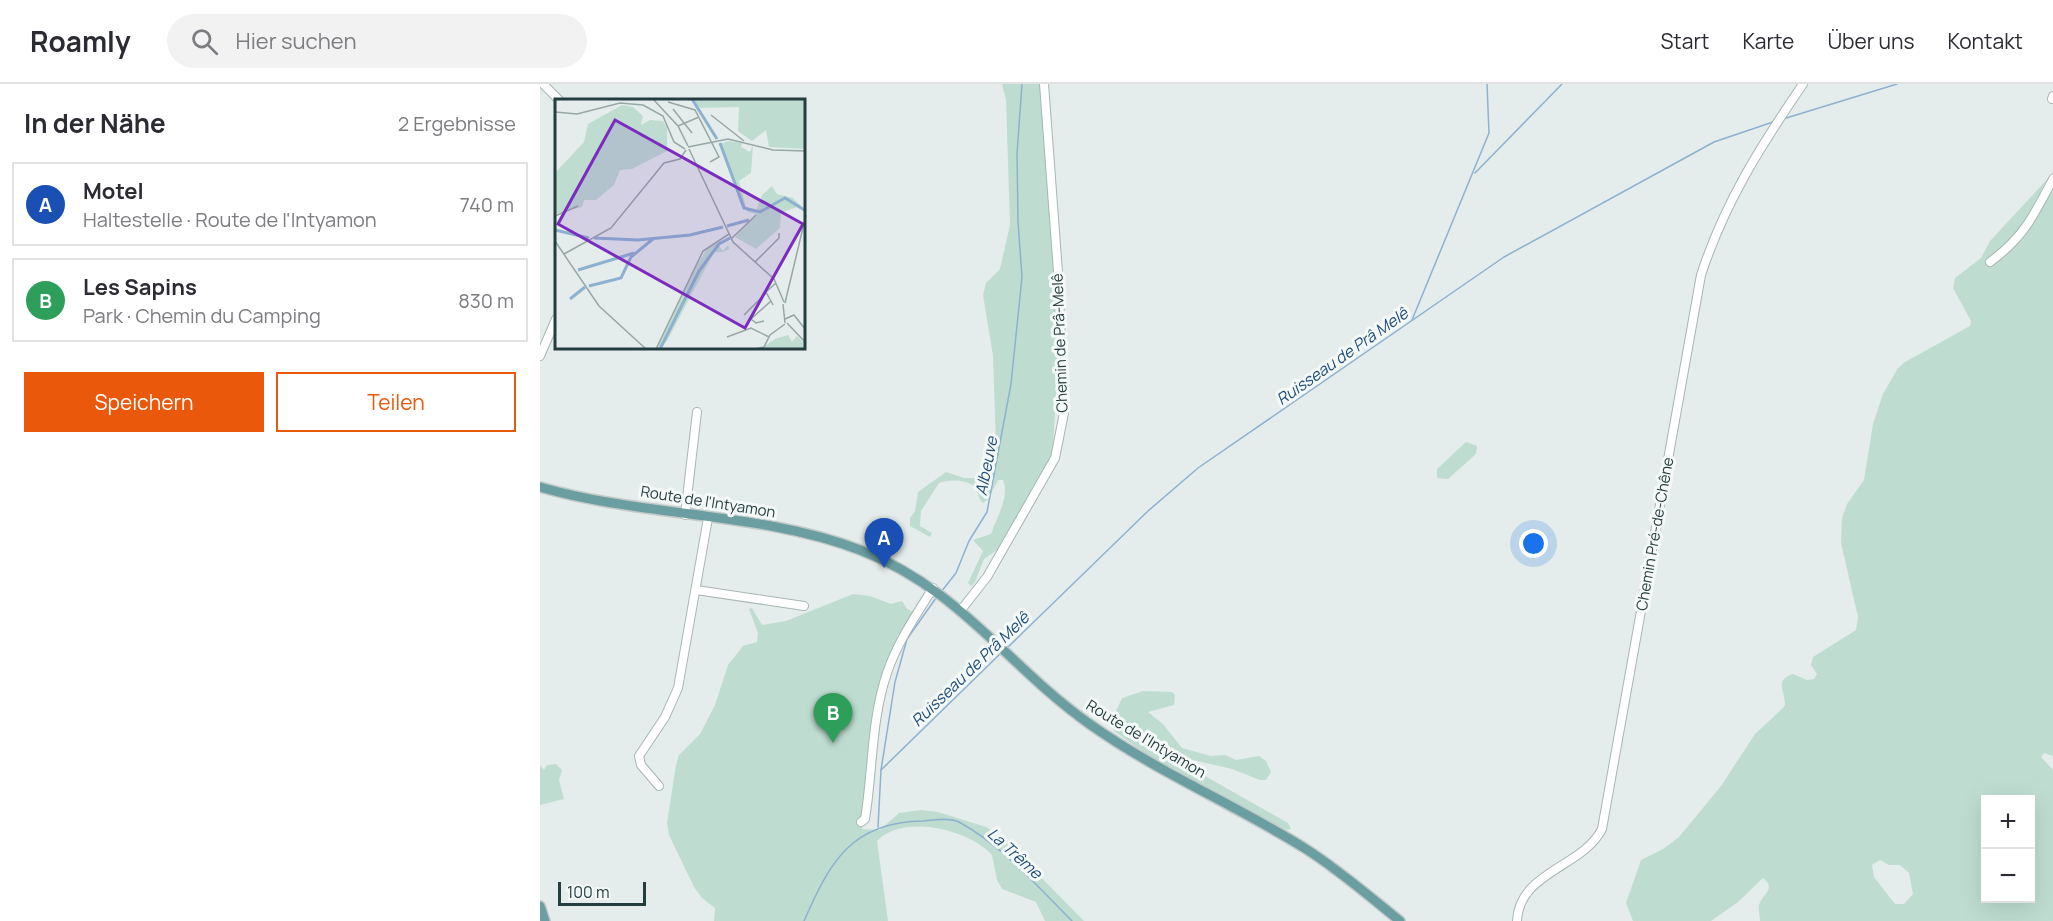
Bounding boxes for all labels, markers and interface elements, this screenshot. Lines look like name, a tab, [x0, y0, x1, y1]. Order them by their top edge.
search box	[167, 14, 587, 68]
text: Roamly	[30, 22, 131, 60]
icon: search	[188, 25, 221, 58]
text: Hier suchen	[236, 26, 356, 56]
text: Start	[1660, 27, 1709, 55]
text: Karte	[1742, 27, 1794, 55]
text: Über uns	[1827, 27, 1915, 55]
text: Kontakt	[1948, 27, 2023, 55]
inset map	[555, 99, 806, 350]
text: In der Nähe	[24, 105, 166, 141]
text: 2 Ergebnisse	[398, 110, 516, 137]
text: Motel	[83, 176, 144, 206]
text: A	[39, 191, 52, 218]
text: 740 m	[460, 191, 514, 218]
text: Haltestelle · Route de l'Intyamon	[83, 206, 377, 233]
text: Les Sapins	[83, 272, 197, 302]
street label: Chemin de Prâ-Melê	[1047, 273, 1072, 413]
text: B	[39, 287, 52, 314]
text: 830 m	[458, 287, 514, 314]
water label: Ruisseau de Prâ Melê	[1272, 301, 1414, 410]
text: Park · Chemin du Camping	[83, 302, 321, 329]
button: Speichern	[24, 372, 264, 432]
button: Teilen	[276, 372, 516, 432]
water label: Albeuve	[970, 433, 1003, 497]
street label: Chemin Pré-de-Chêne	[1631, 455, 1678, 612]
street label: Route de l'Intyamon	[639, 480, 777, 523]
pin: A	[864, 518, 904, 568]
your location	[1519, 529, 1548, 558]
water label: Ruisseau de Prâ Melê	[906, 606, 1035, 731]
pin: B	[814, 694, 852, 743]
street label: Route de l'Intyamon	[1082, 694, 1210, 783]
map controls	[1981, 795, 2035, 903]
button: +	[1981, 795, 2035, 849]
water label: La Trême	[983, 822, 1048, 885]
button: −	[1981, 849, 2035, 903]
scale bar	[558, 879, 646, 906]
text: 100 m	[567, 881, 610, 903]

